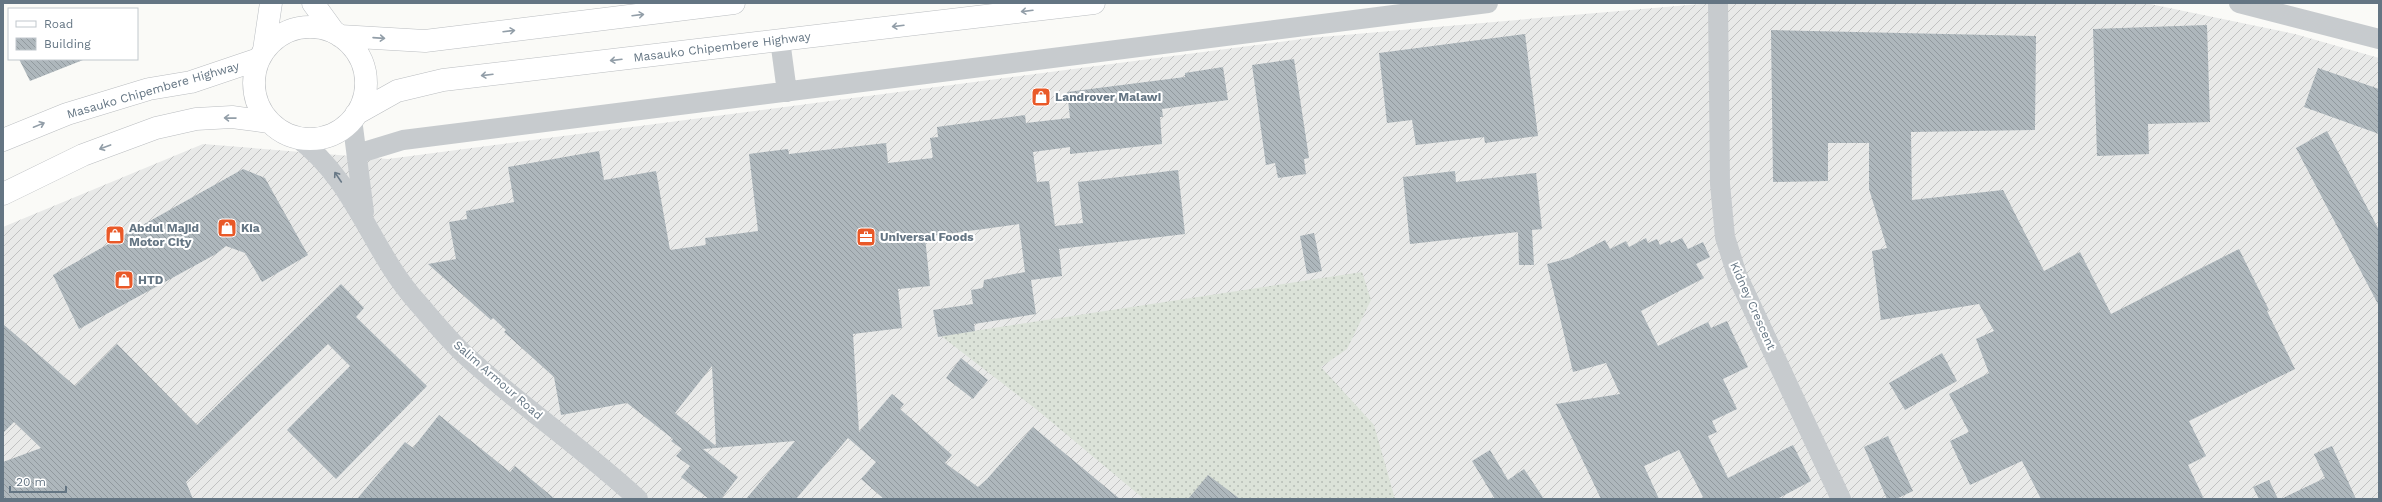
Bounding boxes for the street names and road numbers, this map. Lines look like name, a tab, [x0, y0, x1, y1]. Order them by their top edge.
street label: Masauko Chipembere Highway	[633, 29, 812, 65]
street label: Masauko Chipembere Highway	[65, 58, 242, 121]
street label: Kidney Crescent	[1727, 260, 1779, 352]
street label: Salim Armour Road	[451, 338, 545, 422]

